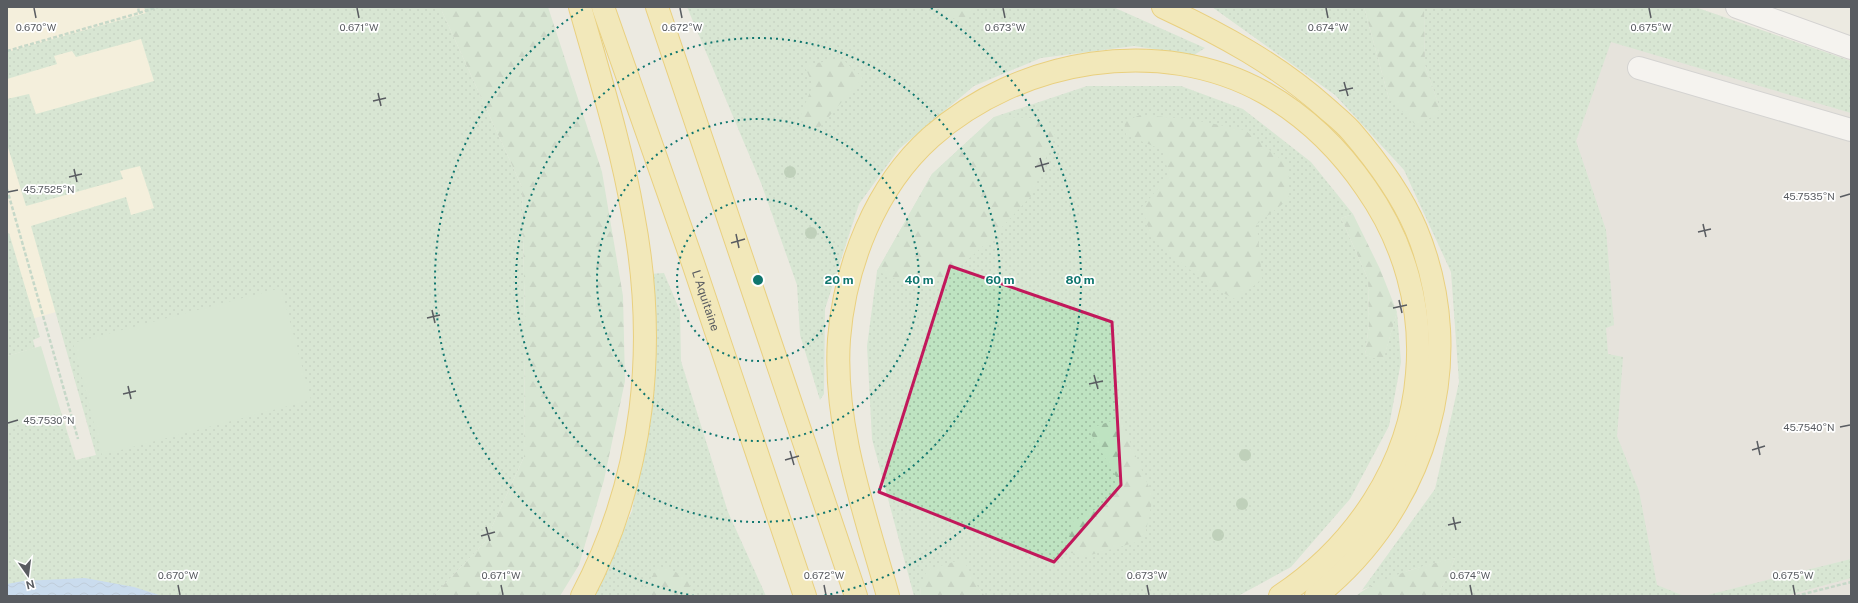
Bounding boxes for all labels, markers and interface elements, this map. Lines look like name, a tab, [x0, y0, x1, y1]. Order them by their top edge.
text: 0.670°W	[16, 21, 57, 33]
text: 0.671°W	[340, 21, 379, 33]
text: 0.672°W	[662, 21, 703, 33]
text: 0.673°W	[985, 21, 1026, 33]
text: 0.674°W	[1308, 21, 1349, 33]
text: 0.675°W	[1631, 21, 1672, 33]
text: 45.7525°N	[23, 183, 75, 195]
text: 45.7535°N	[1783, 190, 1835, 202]
street label: L'Aquitaine	[689, 268, 722, 333]
centre of rings	[751, 273, 765, 287]
text: 20 m	[825, 273, 854, 287]
text: 40 m	[904, 273, 934, 287]
text: 60 m	[985, 273, 1015, 287]
text: 80 m	[1065, 273, 1095, 287]
text: 45.7530°N	[23, 414, 75, 426]
text: 45.7540°N	[1783, 421, 1835, 433]
north arrow	[8, 555, 48, 595]
text: 0.670°W	[158, 569, 199, 581]
text: 0.671°W	[482, 569, 521, 581]
text: 0.672°W	[804, 569, 845, 581]
text: 0.673°W	[1127, 569, 1168, 581]
text: 0.674°W	[1450, 569, 1491, 581]
text: 0.675°W	[1773, 569, 1814, 581]
text: N	[25, 578, 36, 592]

